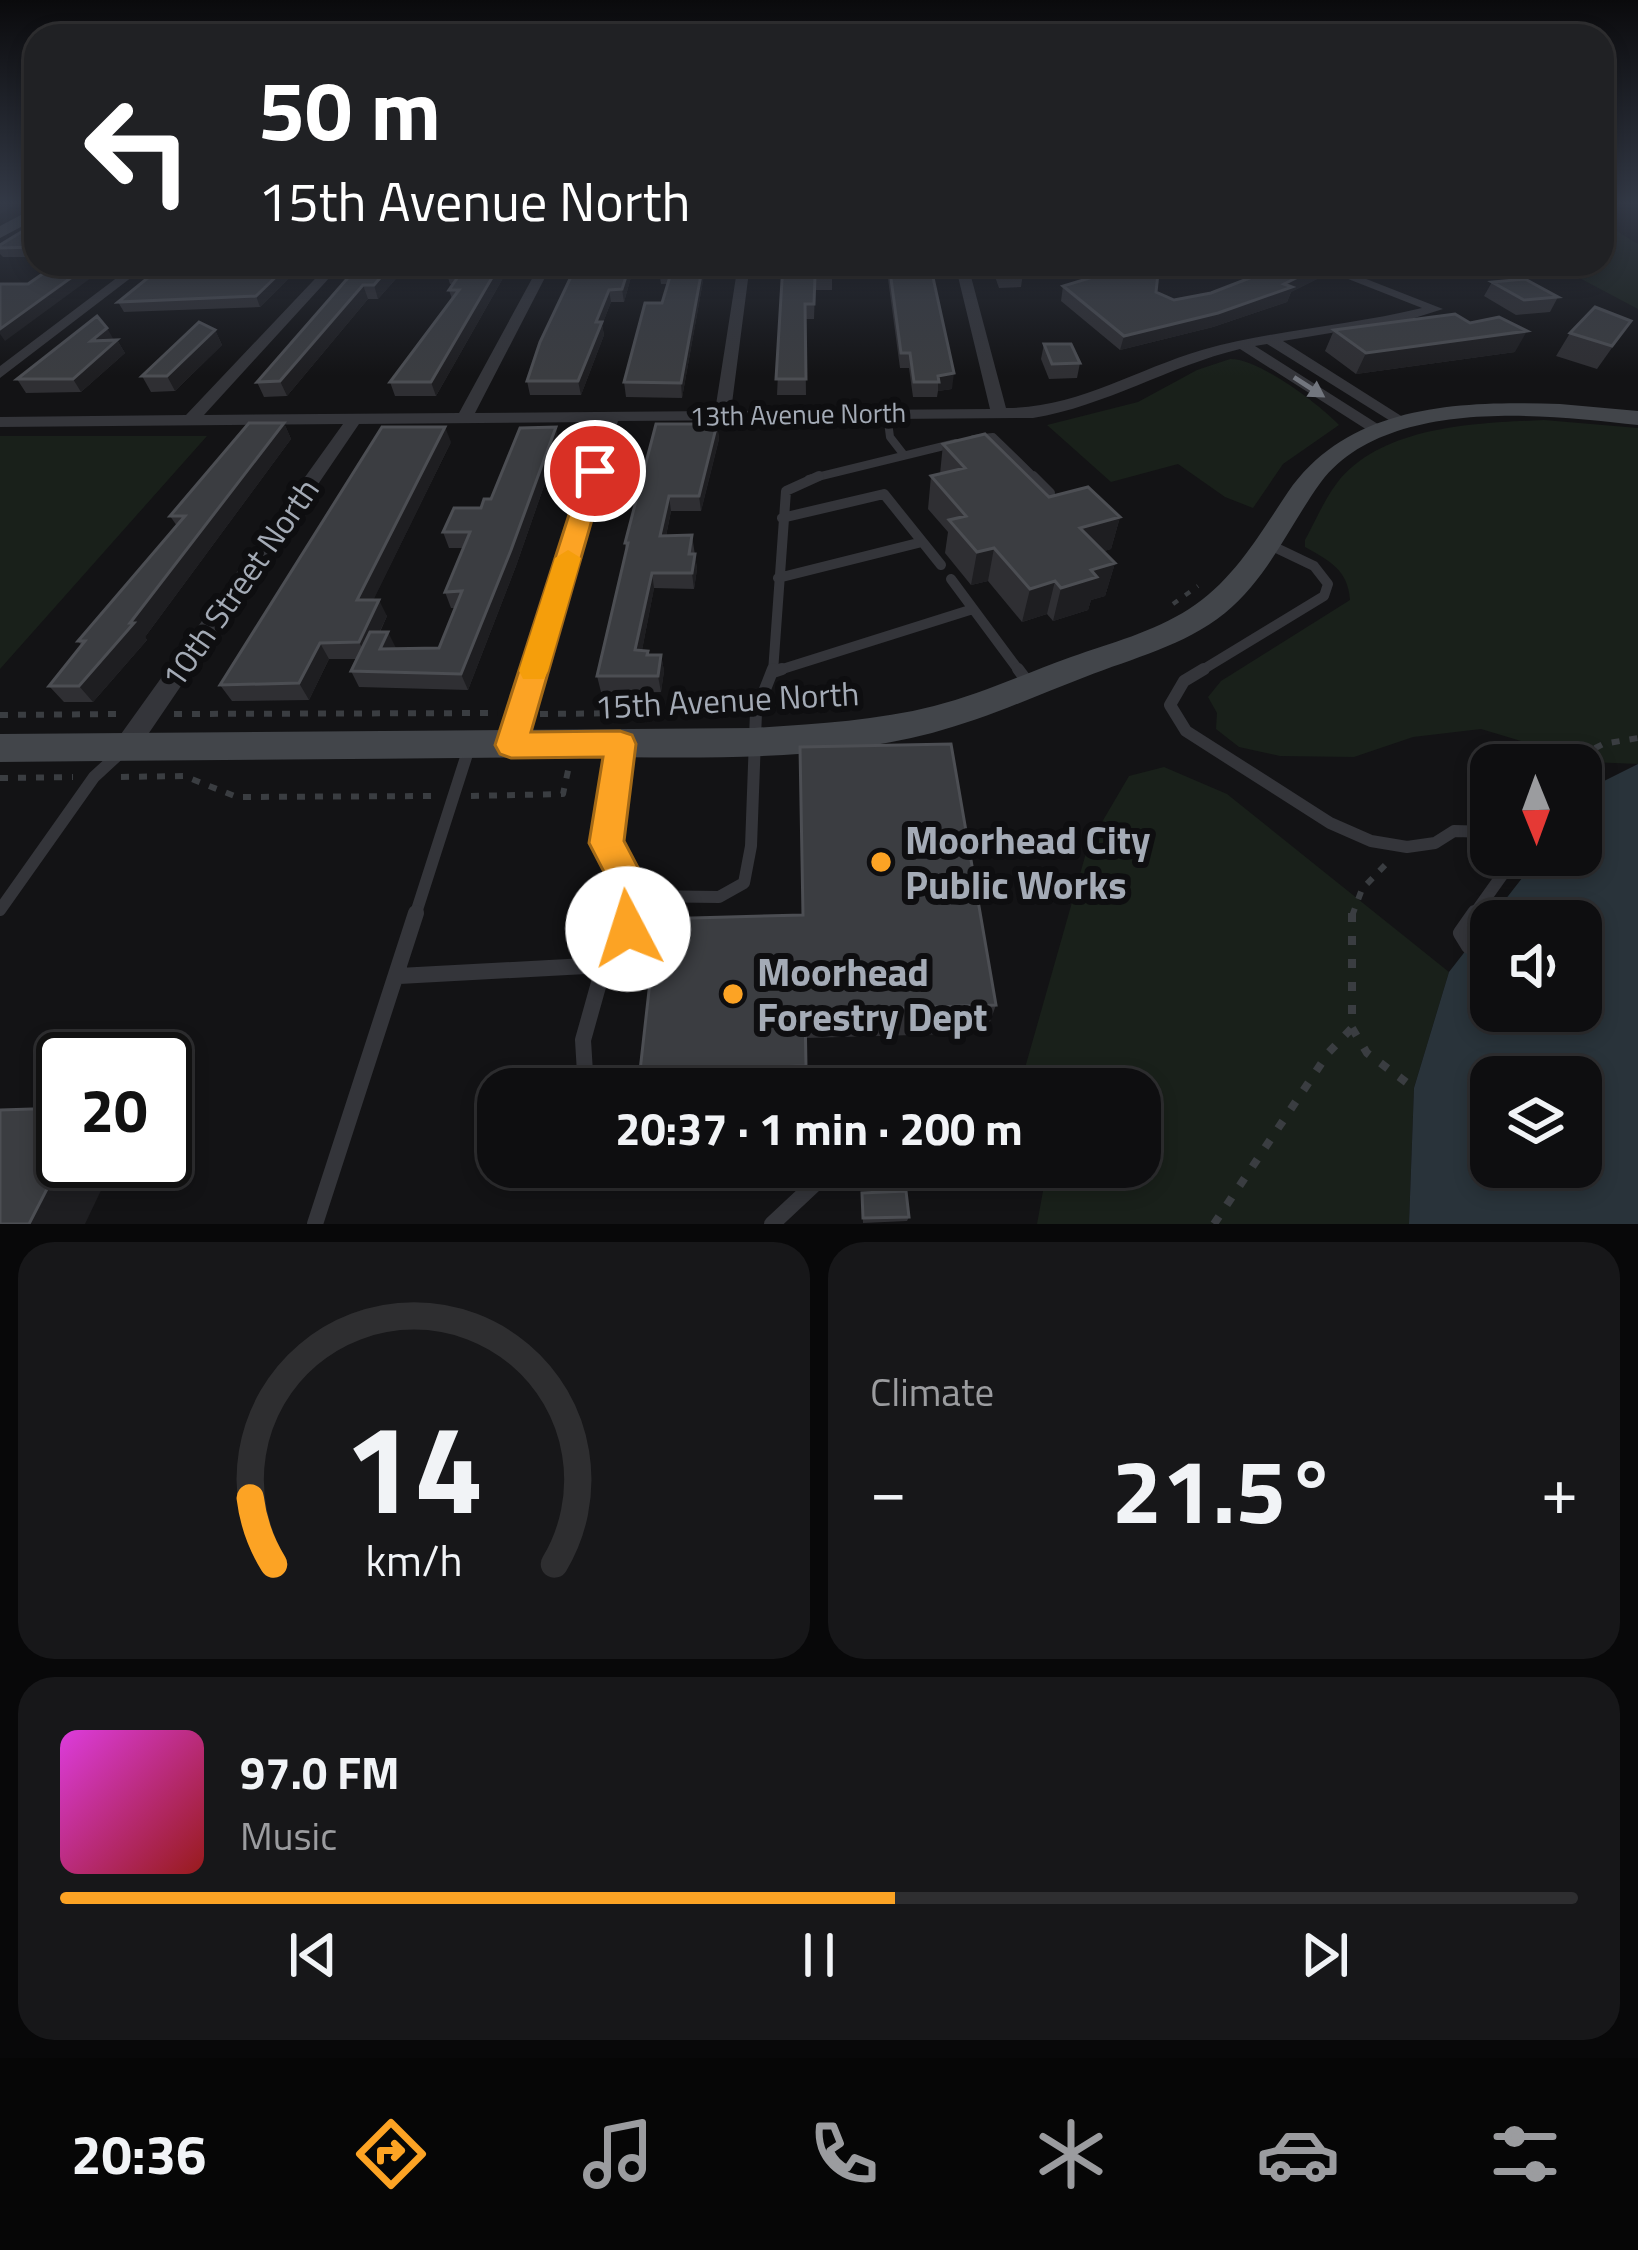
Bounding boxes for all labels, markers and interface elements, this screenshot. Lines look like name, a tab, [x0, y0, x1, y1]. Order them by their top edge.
text: 50 m	[258, 45, 441, 173]
icon: left	[60, 72, 216, 228]
text: 15th Avenue North	[258, 160, 691, 242]
one-way arrow	[1292, 375, 1325, 397]
street label: 13th Avenue North	[690, 391, 906, 436]
pin	[544, 420, 646, 522]
icon: arrive	[562, 438, 628, 504]
street label: 10th Street North	[149, 468, 331, 698]
street label: 15th Avenue North	[594, 668, 860, 732]
north arrow	[1470, 744, 1602, 876]
map controls	[1470, 744, 1602, 1188]
place label: Moorhead City Public Works	[905, 810, 1151, 914]
marker: Moorhead City Public Works	[868, 849, 894, 875]
position arrow	[565, 866, 691, 992]
button: sound	[1470, 900, 1602, 1032]
place label: Moorhead Forestry Dept	[757, 942, 988, 1046]
marker: Moorhead Forestry Dept	[720, 981, 746, 1007]
speed limit sign: 20	[36, 1032, 192, 1188]
button: layers	[1470, 1056, 1602, 1188]
text: 20:37 · 1 min · 200 m	[615, 1094, 1023, 1162]
text: Climate	[870, 1362, 994, 1421]
text: 14	[344, 1372, 484, 1561]
text: 21.5°	[1112, 1421, 1336, 1558]
text: −	[870, 1439, 907, 1540]
text: +	[1541, 1439, 1578, 1540]
text: km/h	[365, 1526, 463, 1592]
text: 97.0 FM	[240, 1738, 400, 1806]
text: Music	[240, 1806, 337, 1865]
icon: previous	[280, 1922, 346, 1988]
icon: pause	[786, 1922, 852, 1988]
icon: next	[1292, 1922, 1358, 1988]
icon: directions	[349, 2112, 433, 2196]
icon: music	[576, 2112, 660, 2196]
icon: phone	[802, 2112, 886, 2196]
icon: climate	[1029, 2112, 1113, 2196]
icon: car	[1256, 2112, 1340, 2196]
icon: filters	[1483, 2112, 1567, 2196]
text: 20:36	[71, 2113, 206, 2195]

